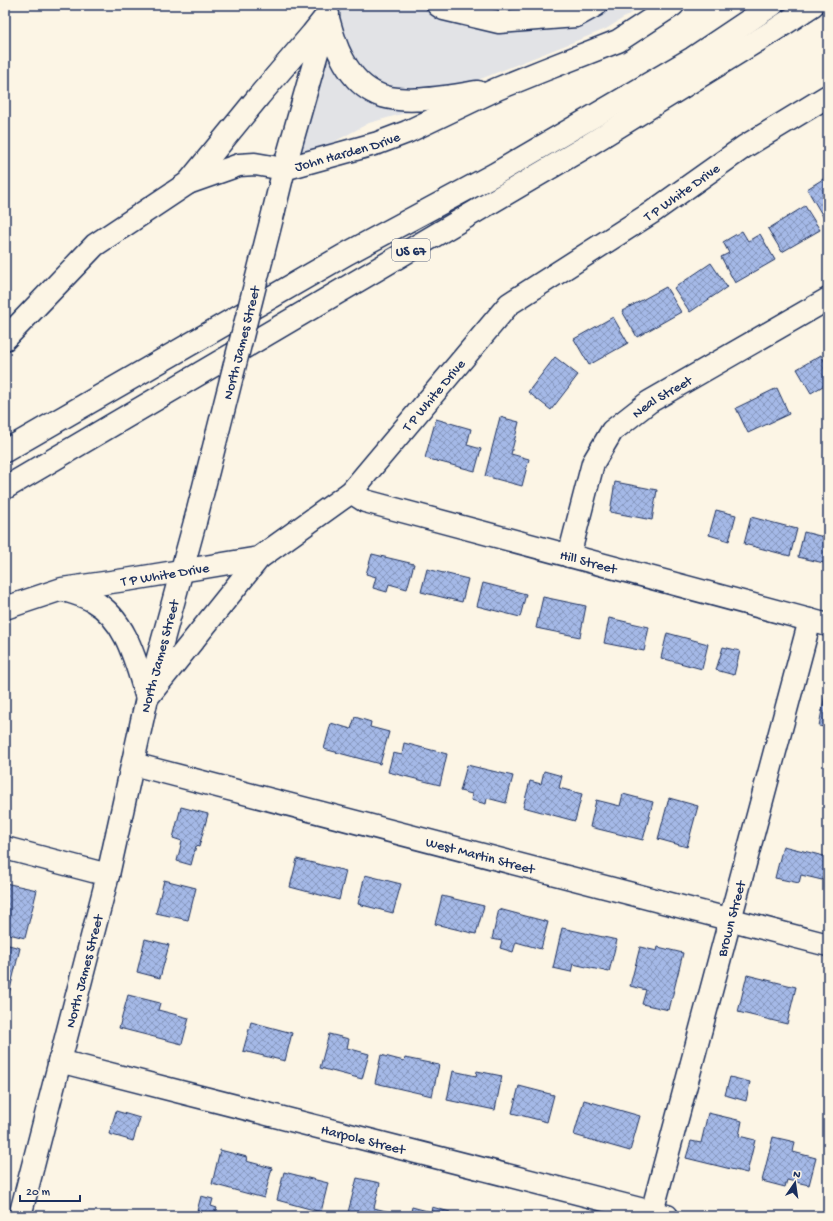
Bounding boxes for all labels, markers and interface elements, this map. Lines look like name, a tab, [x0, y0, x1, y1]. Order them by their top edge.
street label: John Harden Drive	[293, 129, 404, 177]
street label: T P White Drive	[641, 160, 725, 227]
road number: US 67	[392, 239, 430, 261]
street label: North James Street	[220, 284, 266, 402]
street label: T P White Drive	[399, 356, 470, 437]
street label: Neal Street	[629, 372, 697, 423]
street label: Hill Street	[558, 548, 619, 579]
street label: T P White Drive	[119, 560, 211, 592]
street label: North James Street	[138, 597, 185, 715]
street label: West Martin Street	[423, 835, 537, 880]
street label: Brown Street	[714, 878, 751, 960]
street label: North James Street	[63, 912, 109, 1030]
street label: Harpole Street	[319, 1122, 408, 1160]
north arrow	[775, 1163, 815, 1203]
text: N	[792, 1169, 802, 1182]
scale bar	[20, 1177, 80, 1203]
text: 20 m	[26, 1186, 51, 1200]

